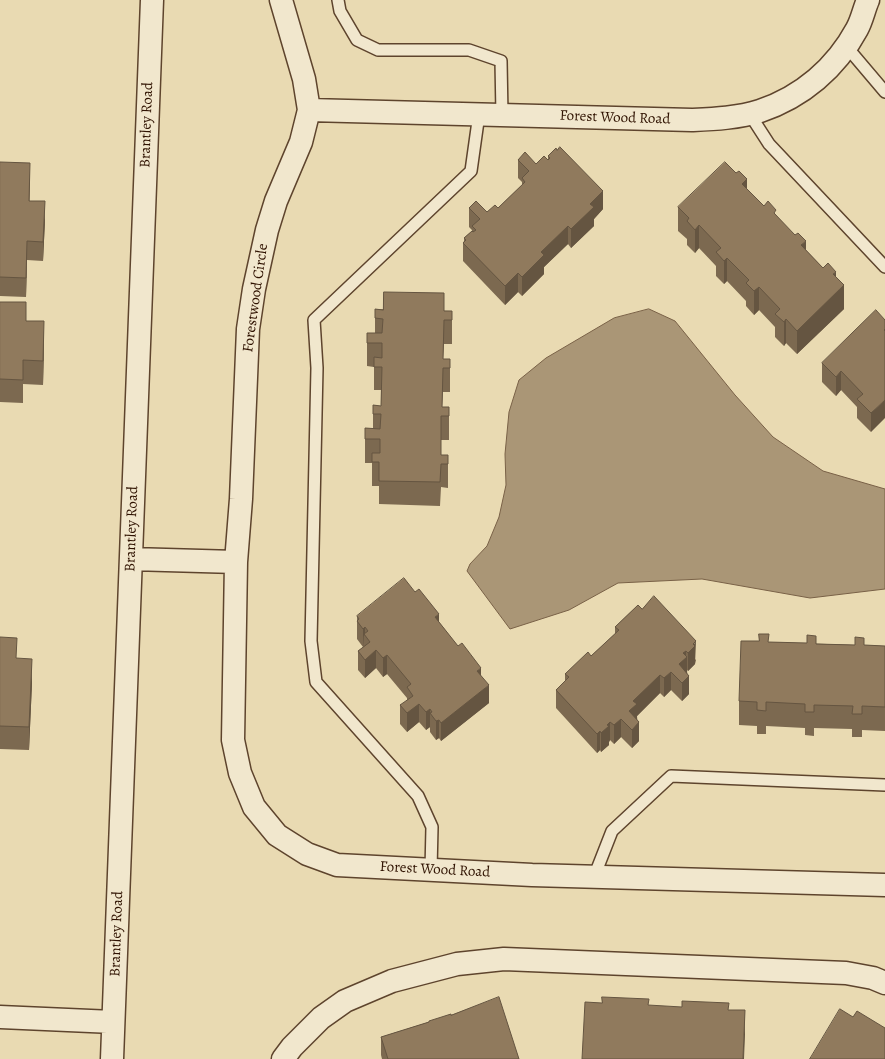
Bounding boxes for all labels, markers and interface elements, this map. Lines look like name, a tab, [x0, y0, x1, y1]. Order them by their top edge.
street label: Brantley Road	[137, 82, 157, 168]
street label: Forest Wood Road	[559, 107, 671, 129]
street label: Forestwood Circle	[239, 242, 273, 354]
street label: Brantley Road	[122, 486, 142, 572]
street label: Forest Wood Road	[379, 858, 491, 882]
street label: Brantley Road	[107, 891, 127, 977]

